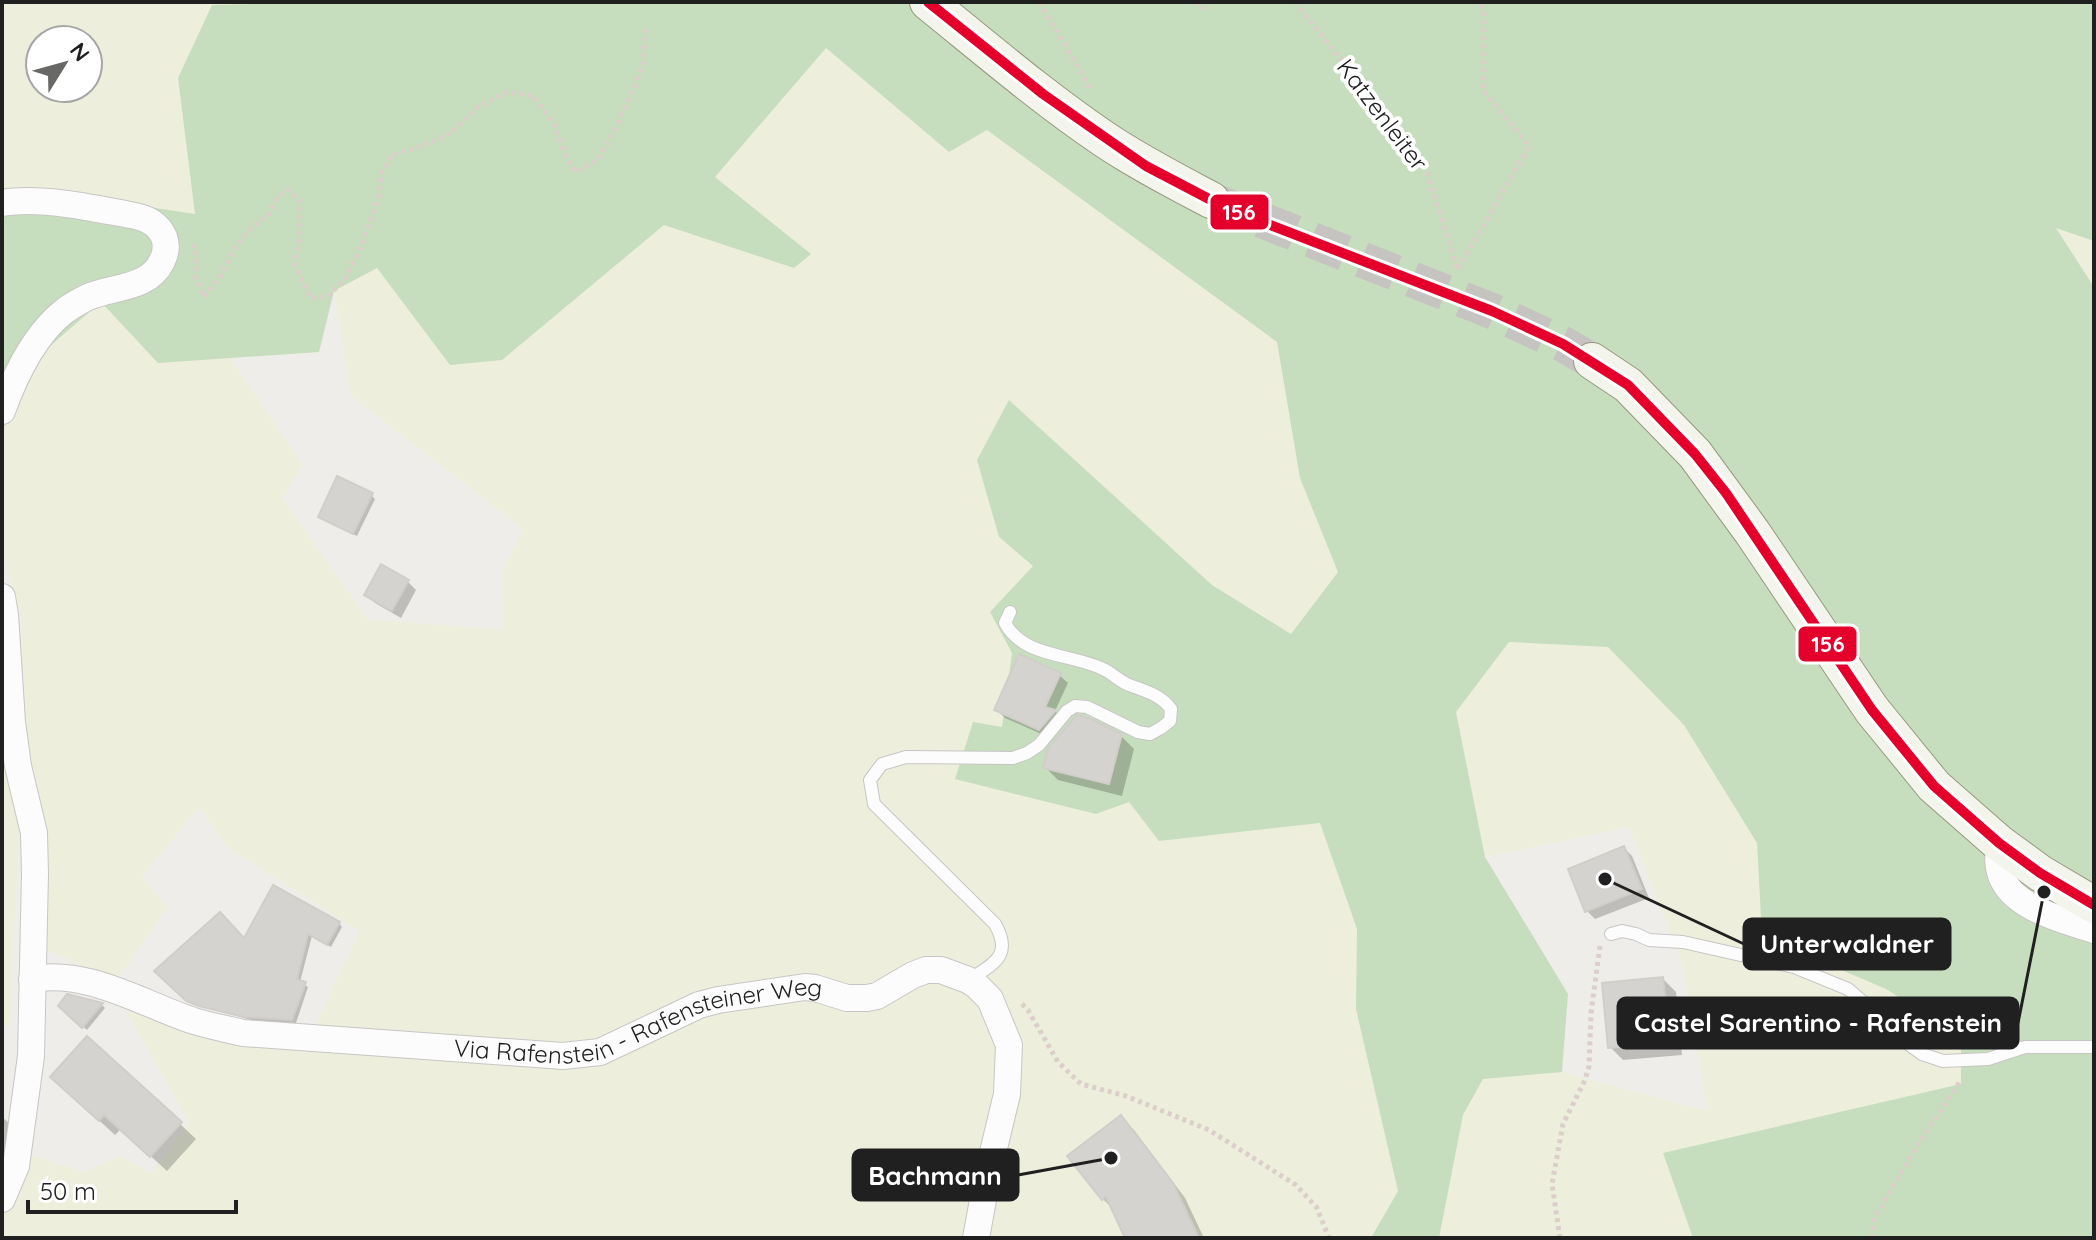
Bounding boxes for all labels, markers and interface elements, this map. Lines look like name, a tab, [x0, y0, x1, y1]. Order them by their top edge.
north arrow	[24, 24, 104, 104]
text: N	[64, 37, 96, 67]
street label: Katzenleiter	[1331, 53, 1435, 176]
line badge: 156	[1209, 193, 1270, 231]
text: 156	[1222, 198, 1256, 226]
line badge: 156	[1797, 625, 1858, 663]
text: 156	[1811, 630, 1845, 658]
callout: Unterwaldner	[1744, 919, 1950, 969]
text: Unterwaldner	[1760, 927, 1934, 960]
street label: Via Rafenstein - Rafensteiner Weg	[453, 971, 824, 1070]
callout: Castel Sarentino - Rafenstein	[1618, 998, 2018, 1048]
text: Castel Sarentino - Rafenstein	[1634, 1006, 2002, 1039]
callout: Bachmann	[853, 1150, 1018, 1200]
text: Bachmann	[868, 1159, 1002, 1192]
scale bar	[28, 1164, 236, 1214]
text: 50 m	[40, 1176, 96, 1206]

